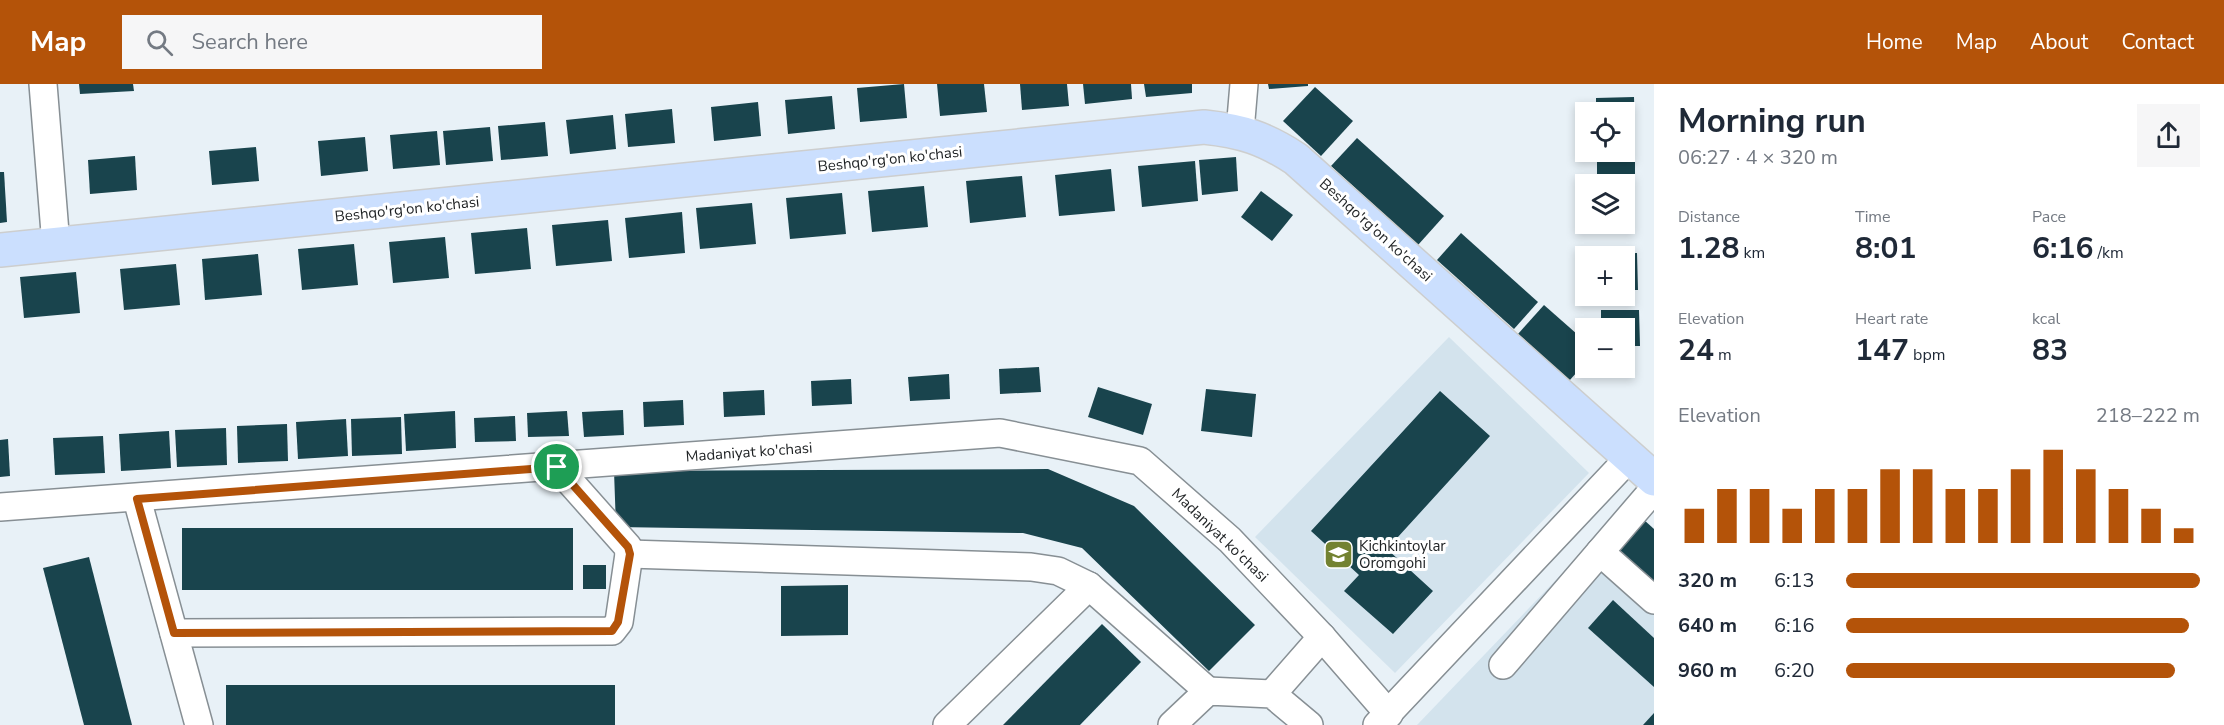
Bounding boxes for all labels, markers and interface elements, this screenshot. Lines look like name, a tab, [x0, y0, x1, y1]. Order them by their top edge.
search box	[122, 15, 542, 69]
text: Map	[30, 23, 86, 61]
icon: search	[143, 26, 176, 59]
text: Search here	[191, 27, 308, 57]
text: Home	[1866, 28, 1923, 56]
text: Map	[1956, 28, 1997, 56]
text: About	[2030, 28, 2088, 56]
text: Contact	[2121, 28, 2194, 56]
text: Morning run	[1678, 99, 1866, 144]
map controls	[1575, 102, 1635, 378]
button: locate	[1575, 102, 1635, 162]
button: share	[2137, 104, 2200, 167]
street label: Beshqo'rg'on ko'chasi	[817, 141, 963, 177]
text: 06:27 · 4 × 320 m	[1678, 144, 1838, 171]
street label: Beshqo'rg'on ko'chasi	[1315, 174, 1437, 286]
button: layers	[1575, 174, 1635, 234]
street label: Beshqo'rg'on ko'chasi	[334, 191, 480, 227]
text: Distance	[1678, 206, 1740, 228]
text: Time	[1855, 206, 1891, 228]
text: Pace	[2032, 206, 2066, 228]
text: 1.28	[1678, 228, 1739, 269]
text: 8:01	[1855, 228, 1916, 269]
text: 6:16	[2032, 228, 2093, 269]
text: km	[1739, 242, 1765, 264]
text: /km	[2093, 242, 2124, 264]
button: +	[1575, 246, 1635, 306]
text: Elevation	[1678, 308, 1744, 330]
text: Heart rate	[1855, 308, 1928, 330]
text: kcal	[2032, 308, 2060, 330]
button: −	[1575, 318, 1635, 378]
text: 24	[1678, 330, 1714, 371]
text: 147	[1855, 330, 1909, 371]
text: 83	[2032, 330, 2068, 371]
text: m	[1714, 344, 1732, 366]
text: bpm	[1909, 344, 1945, 366]
text: Elevation	[1678, 402, 1761, 429]
text: 218–222 m	[2096, 402, 2200, 429]
street label: Madaniyat ko'chasi	[685, 438, 813, 466]
pin	[531, 441, 582, 492]
icon: arrive	[540, 450, 573, 483]
street label: Madaniyat ko'chasi	[1167, 484, 1273, 586]
place label: Kichkintoylar Oromgohi	[1359, 536, 1446, 573]
school or university icon: Kichkintoylar Oromgohi	[1322, 539, 1354, 571]
text: 320 m	[1678, 567, 1737, 594]
text: 6:13	[1774, 567, 1815, 594]
text: 640 m	[1678, 612, 1737, 639]
text: 6:16	[1774, 612, 1815, 639]
text: 960 m	[1678, 657, 1737, 684]
text: 6:20	[1774, 657, 1815, 684]

